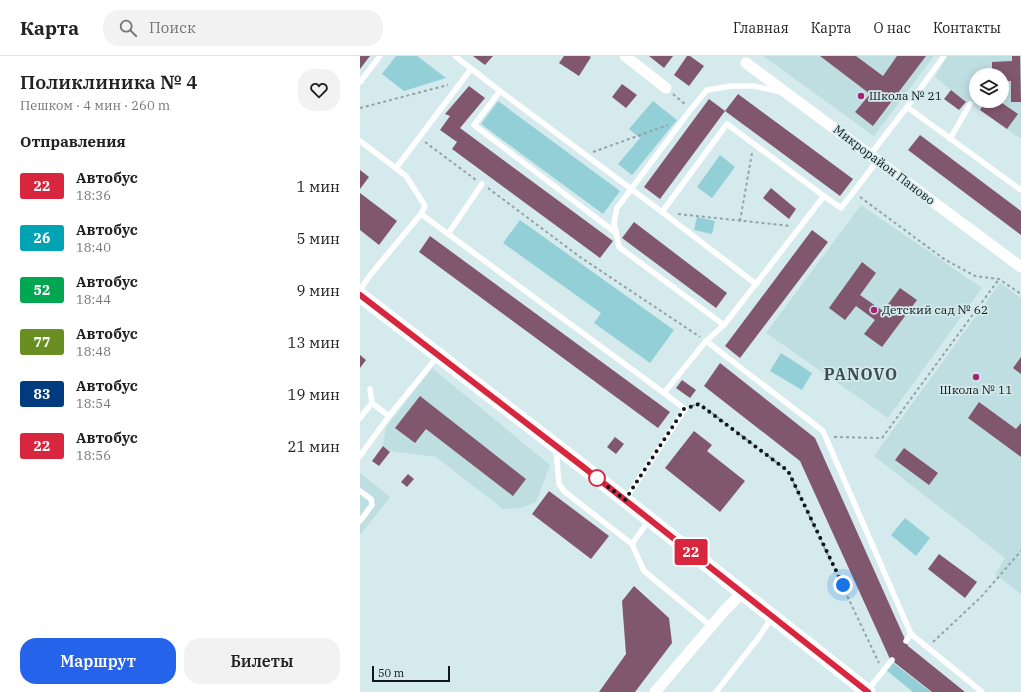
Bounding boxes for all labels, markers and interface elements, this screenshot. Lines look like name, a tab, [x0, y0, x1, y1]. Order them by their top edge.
search box	[103, 10, 383, 46]
text: Карта	[20, 16, 79, 40]
icon: search	[117, 17, 139, 39]
text: Поиск	[149, 18, 196, 37]
text: Главная	[733, 19, 789, 37]
text: Карта	[811, 19, 852, 37]
text: О нас	[874, 19, 911, 37]
text: Контакты	[933, 19, 1001, 37]
map controls	[969, 68, 1009, 108]
button: layers	[969, 68, 1009, 108]
button: heart	[298, 69, 340, 111]
text: Поликлиника № 4	[20, 70, 198, 94]
place label: Школа № 21	[869, 88, 942, 103]
marker: Школа № 21	[856, 91, 866, 101]
text: Пешком · 4 мин · 260 m	[20, 97, 170, 114]
street label: Микрорайон Паново	[831, 122, 938, 208]
text: Отправления	[20, 132, 126, 151]
text: Автобус	[76, 168, 138, 187]
text: 22	[34, 177, 50, 195]
text: 1 мин	[296, 177, 340, 196]
text: 18:36	[76, 187, 111, 204]
text: Автобус	[76, 220, 138, 239]
text: 26	[34, 229, 50, 247]
text: 5 мин	[296, 229, 340, 248]
text: 18:40	[76, 239, 111, 256]
text: Автобус	[76, 272, 138, 291]
text: 52	[34, 281, 50, 299]
text: 9 мин	[296, 281, 340, 300]
text: 18:44	[76, 291, 111, 308]
place label: Детский сад № 62	[882, 302, 988, 317]
marker: Детский сад № 62	[869, 305, 879, 315]
text: Автобус	[76, 324, 138, 343]
text: 77	[34, 333, 50, 351]
text: 13 мин	[287, 333, 340, 352]
text: 18:48	[76, 343, 111, 360]
district label: PANOVO	[824, 364, 898, 384]
marker: Школа № 11	[971, 372, 981, 382]
text: Автобус	[76, 376, 138, 395]
place label: Школа № 11	[940, 382, 1012, 397]
text: 83	[34, 385, 50, 403]
text: 19 мин	[287, 385, 340, 404]
text: 18:54	[76, 395, 111, 412]
text: Автобус	[76, 428, 138, 447]
text: 22	[34, 437, 50, 455]
text: 21 мин	[287, 437, 340, 456]
text: 18:56	[76, 447, 111, 464]
unlabelled marker	[588, 469, 606, 487]
line badge: 22	[673, 539, 709, 565]
text: 22	[683, 543, 699, 561]
your location	[833, 575, 853, 595]
button: Маршрут	[20, 638, 176, 684]
button: Билеты	[184, 638, 340, 684]
scale bar	[372, 664, 450, 683]
text: 50 m	[378, 666, 404, 680]

